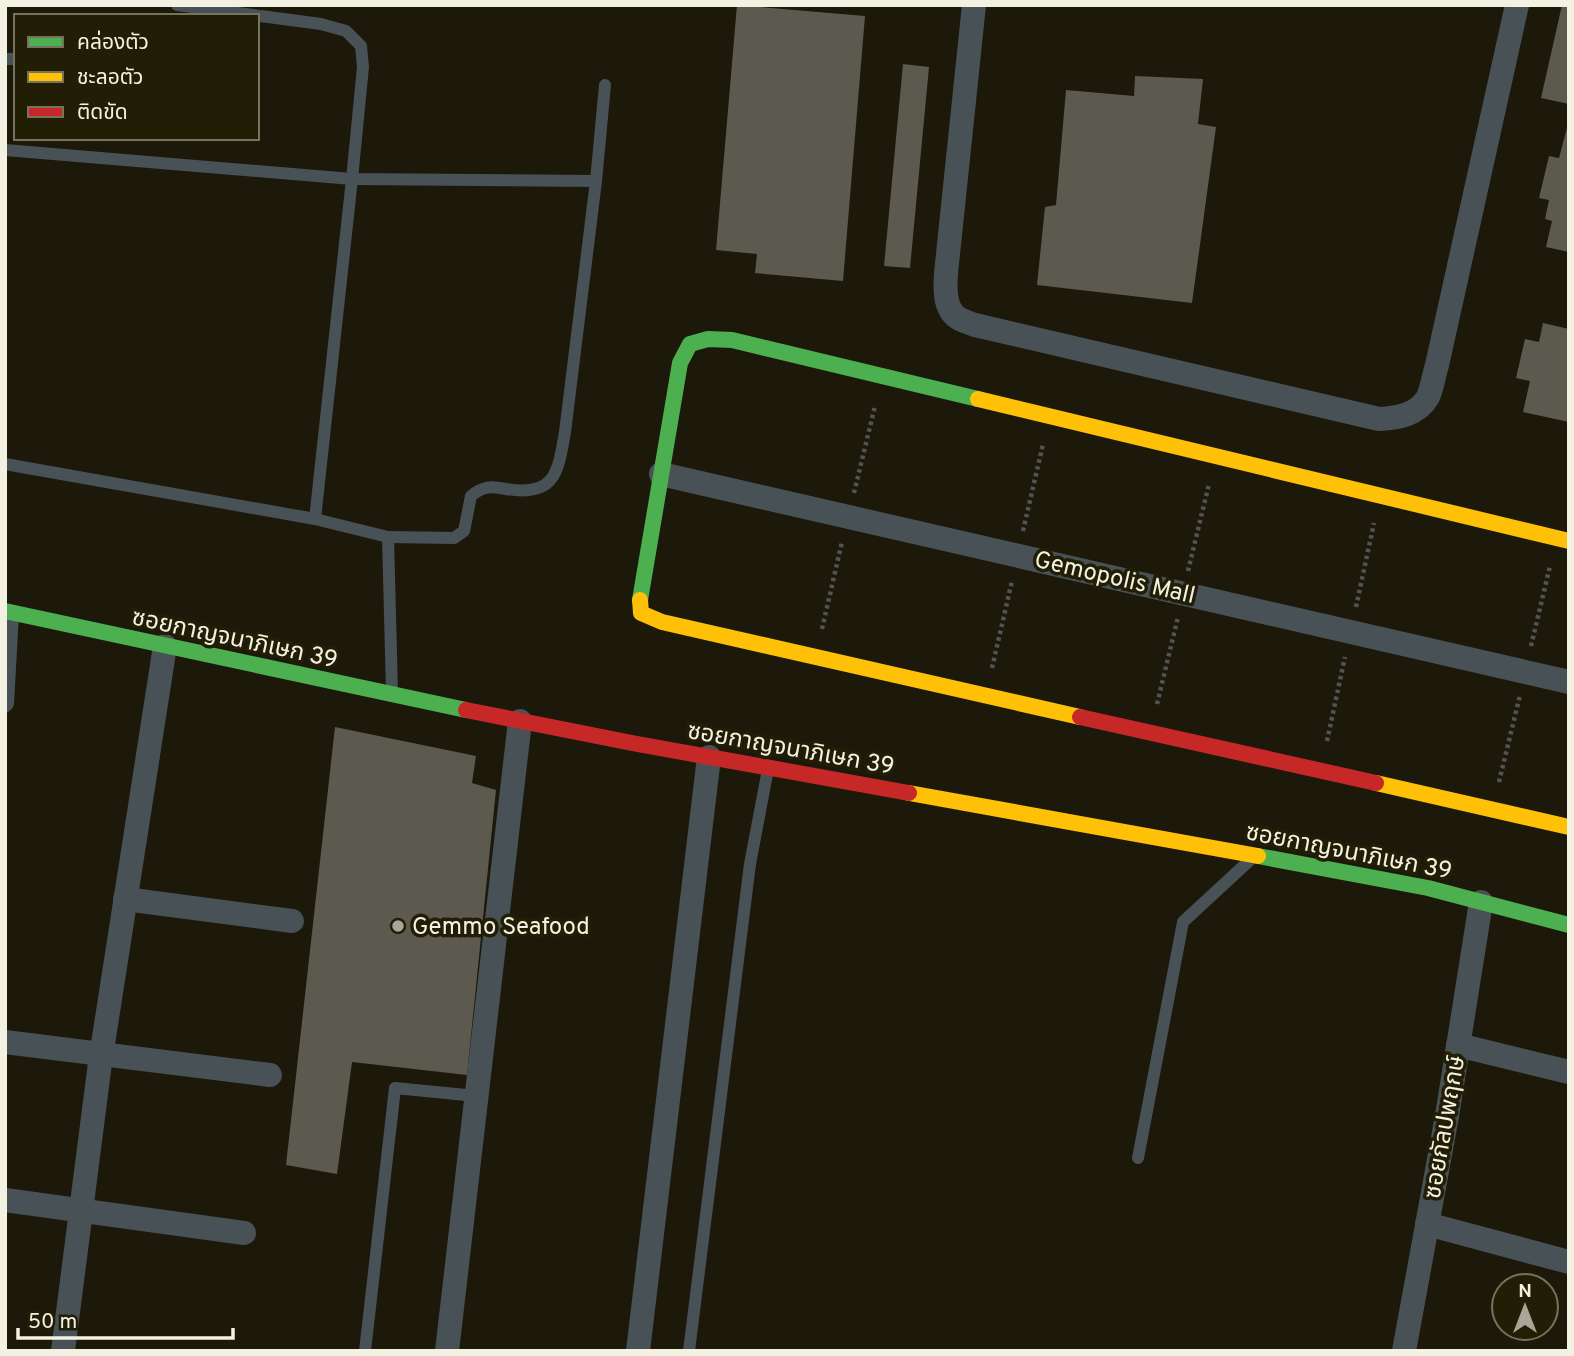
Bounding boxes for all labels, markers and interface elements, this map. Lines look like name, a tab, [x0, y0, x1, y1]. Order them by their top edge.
legend	[14, 14, 259, 140]
text: คล่องตัว	[77, 30, 149, 57]
text: ชะลอตัว	[77, 65, 143, 92]
text: ติดขัด	[77, 100, 128, 127]
street label: Gemopolis Mall	[1031, 546, 1198, 612]
street label: ซอยกาญจนาภิเษก 39	[129, 604, 340, 676]
street label: ซอยกาญจนาภิเษก 39	[685, 717, 896, 783]
street label: ซอยกาญจนาภิเษก 39	[1243, 818, 1454, 888]
place label: Gemmo Seafood	[412, 913, 590, 943]
marker: Gemmo Seafood	[390, 918, 406, 934]
street label: ซอยกัลปพฤกษ์	[1419, 1053, 1473, 1201]
north arrow	[1490, 1272, 1560, 1342]
text: N	[1518, 1280, 1532, 1304]
scale bar	[18, 1296, 233, 1340]
text: 50 m	[28, 1309, 77, 1336]

